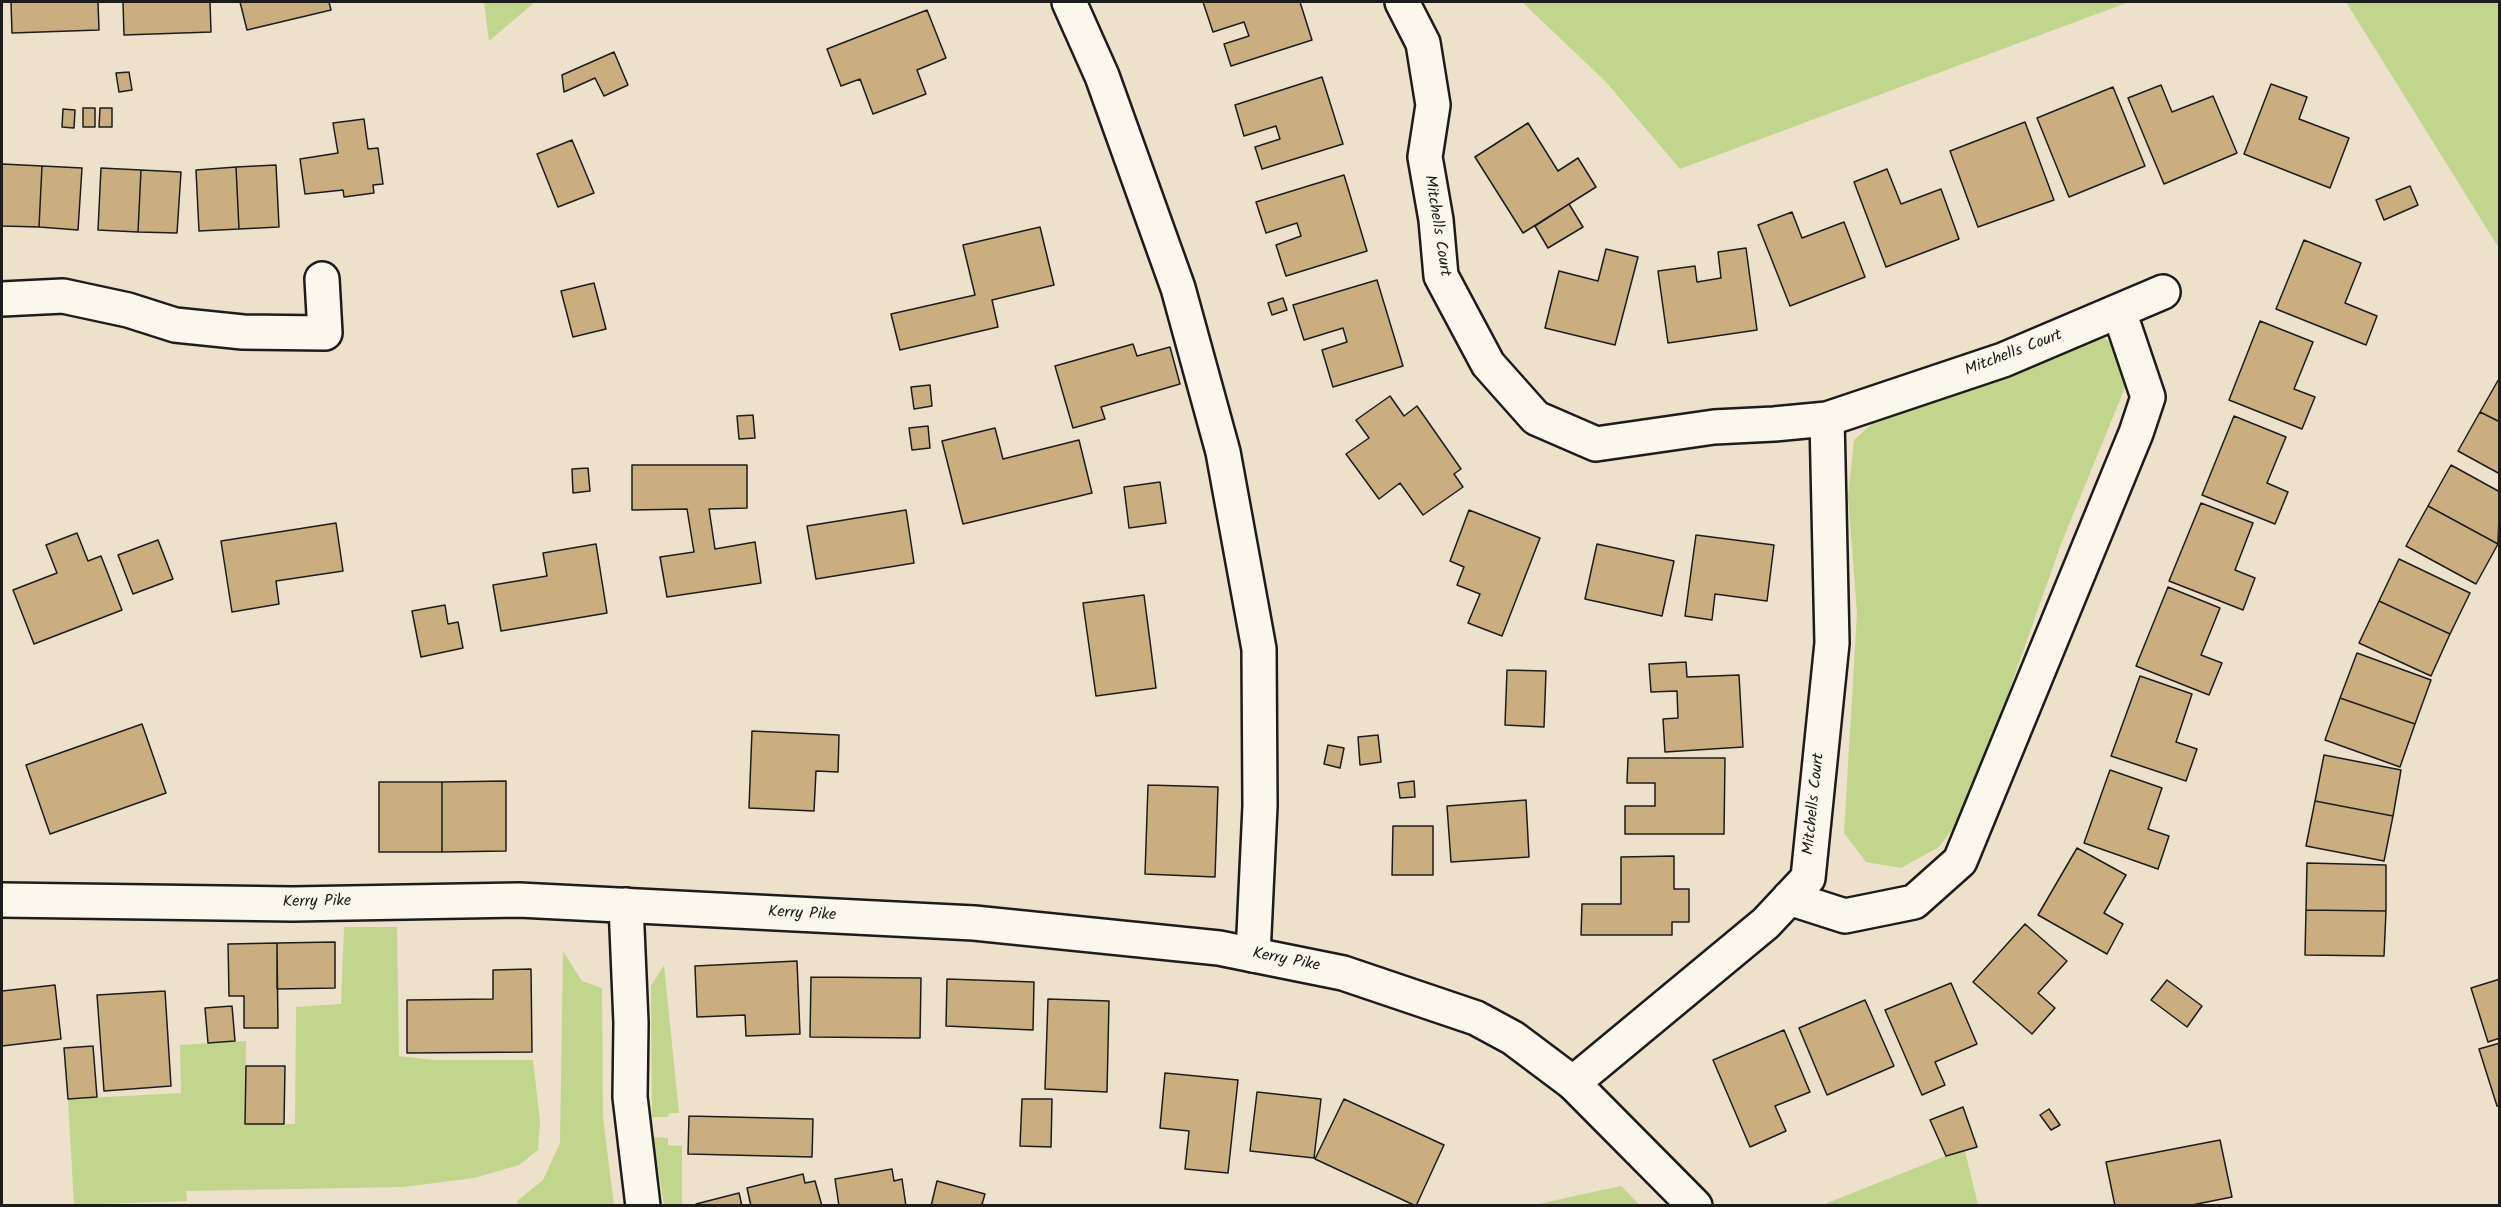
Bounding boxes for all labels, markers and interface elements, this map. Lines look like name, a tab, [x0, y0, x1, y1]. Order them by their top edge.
street label: Mitchells Court	[1418, 174, 1454, 278]
street label: Mitchells Court	[1963, 327, 2065, 381]
street label: Mitchells Court	[1800, 752, 1830, 856]
street label: Kerry Pike	[283, 893, 351, 913]
street label: Kerry Pike	[767, 904, 837, 926]
street label: Kerry Pike	[1251, 945, 1321, 977]

